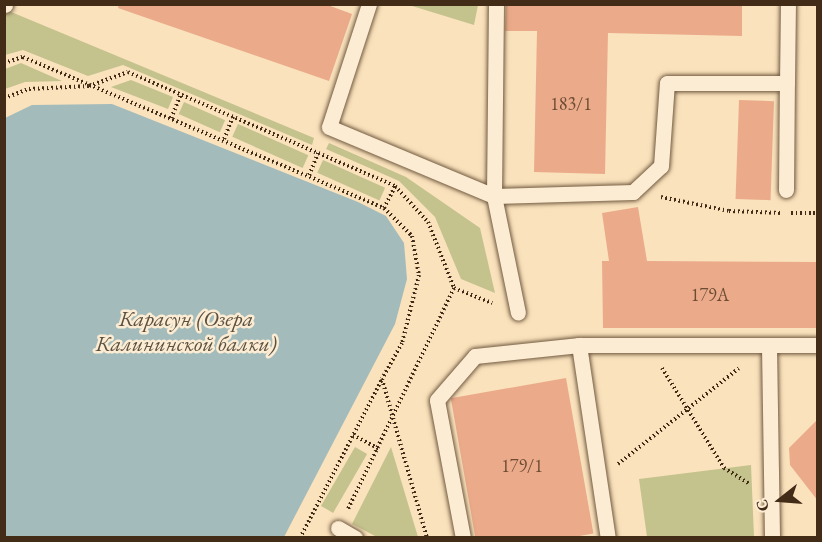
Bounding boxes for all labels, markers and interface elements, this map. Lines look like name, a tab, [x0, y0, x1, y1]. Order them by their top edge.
house number: 183/1	[550, 93, 592, 115]
house number: 179А	[691, 284, 729, 306]
water label: Карасун (Озера Калининской балки)	[96, 305, 276, 356]
house number: 179/1	[501, 455, 543, 477]
north arrow	[750, 470, 810, 530]
text: С	[751, 497, 774, 514]

